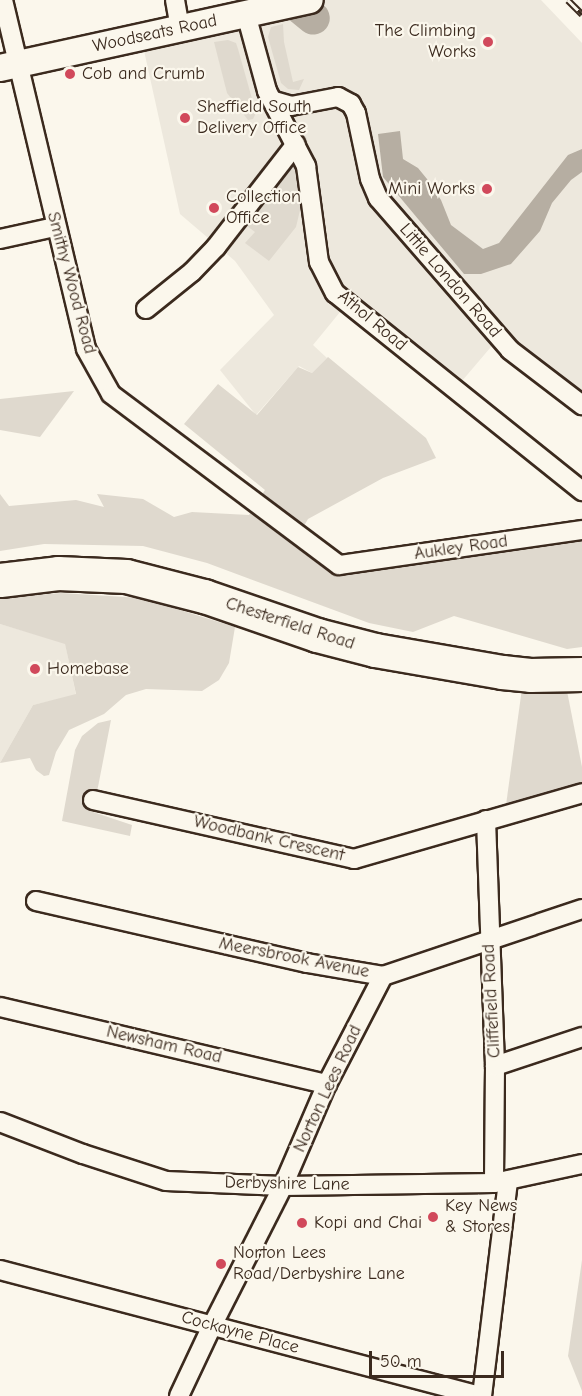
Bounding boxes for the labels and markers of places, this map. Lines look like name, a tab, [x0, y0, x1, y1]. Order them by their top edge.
place label: The Climbing Works	[375, 21, 476, 63]
marker: The Climbing Works	[481, 35, 495, 49]
place label: Cob and Crumb	[82, 63, 205, 85]
marker: Cob and Crumb	[63, 67, 77, 81]
place label: Sheffield South Delivery Office	[197, 97, 312, 140]
marker: Sheffield South Delivery Office	[178, 111, 192, 125]
place label: Mini Works	[388, 178, 475, 200]
marker: Mini Works	[480, 182, 494, 196]
place label: Collection Office	[226, 187, 301, 230]
marker: Collection Office	[207, 201, 221, 215]
place label: Homebase	[47, 658, 129, 680]
marker: Homebase	[28, 662, 42, 676]
place label: Key News & Stores	[445, 1196, 517, 1238]
marker: Key News & Stores	[426, 1210, 440, 1224]
place label: Kopi and Chai	[314, 1212, 422, 1234]
marker: Kopi and Chai	[295, 1216, 309, 1230]
place label: Norton Lees Road/Derbyshire Lane	[233, 1243, 405, 1286]
marker: Norton Lees Road/Derbyshire Lane	[214, 1257, 228, 1271]

